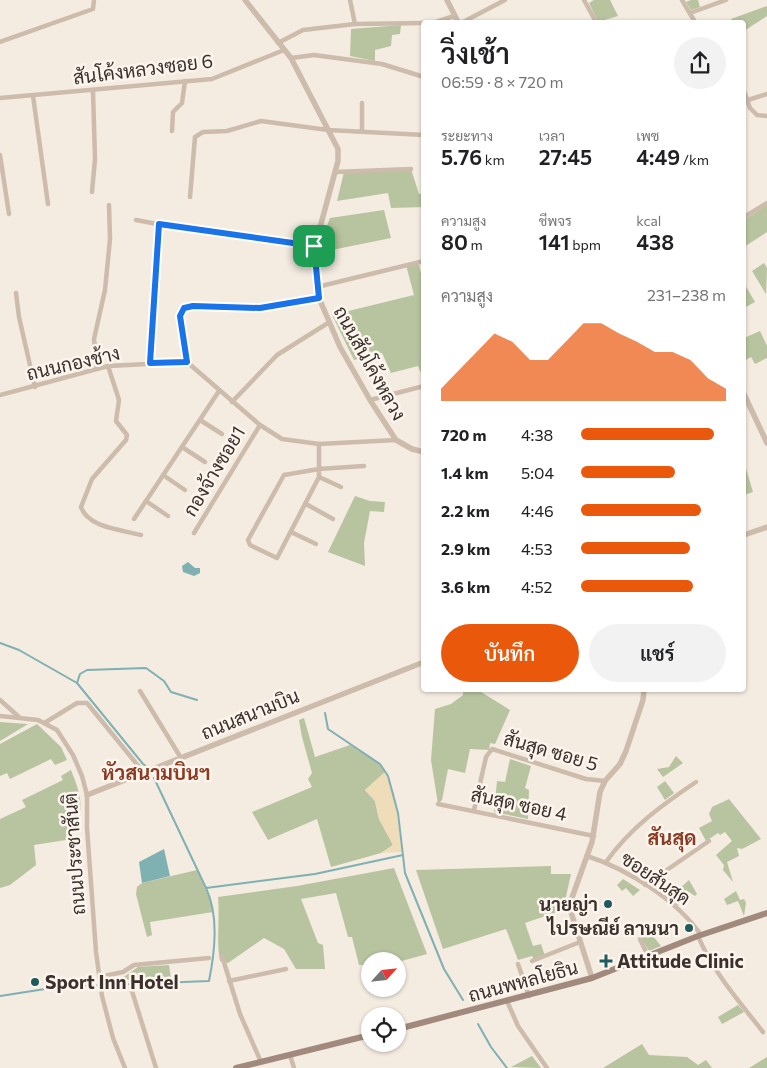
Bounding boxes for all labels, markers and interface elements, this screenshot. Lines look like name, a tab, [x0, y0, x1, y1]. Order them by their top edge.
text: วิ่งเช้า	[441, 36, 510, 70]
button: share	[674, 37, 726, 89]
street label: สันโค้งหลวงซอย 6	[72, 49, 214, 88]
text: 06:59 · 8 × 720 m	[441, 72, 563, 91]
text: ระยะทาง	[441, 127, 493, 144]
text: เวลา	[539, 127, 565, 144]
text: เพซ	[636, 127, 659, 144]
text: 5.76	[441, 144, 482, 169]
text: 27:45	[539, 144, 592, 169]
text: 4:49	[636, 144, 680, 169]
text: km	[482, 151, 505, 168]
text: /km	[680, 151, 709, 168]
text: ความสูง	[441, 212, 486, 229]
text: ชีพจร	[539, 212, 572, 229]
text: kcal	[636, 212, 661, 229]
pin	[293, 225, 335, 267]
text: 80	[441, 229, 468, 254]
text: 141	[539, 229, 569, 254]
text: 438	[636, 229, 674, 254]
icon: arrive	[300, 232, 328, 260]
text: m	[468, 236, 483, 253]
text: bpm	[569, 236, 601, 253]
text: 231–238 m	[647, 285, 726, 304]
text: ความสูง	[441, 286, 493, 305]
street label: ถนนสันโค้งหลวง	[330, 302, 411, 424]
street label: ถนนกองช้าง	[24, 341, 122, 384]
street label: กองจ้างซอย1	[178, 422, 249, 520]
text: 720 m	[441, 425, 486, 444]
text: 4:38	[521, 425, 553, 444]
text: 1.4 km	[441, 463, 488, 482]
text: 5:04	[521, 463, 554, 482]
text: 2.2 km	[441, 501, 490, 520]
text: 4:46	[521, 501, 554, 520]
text: 2.9 km	[441, 539, 490, 558]
text: 4:53	[521, 539, 553, 558]
text: 3.6 km	[441, 577, 490, 596]
text: 4:52	[521, 577, 552, 596]
button: บันทึก	[441, 624, 579, 682]
button: แชร์	[589, 624, 726, 682]
street label: ถนนสนามบิน	[197, 683, 302, 744]
street label: สันสุด ซอย 5	[501, 726, 601, 777]
district label: หัวสนามบินฯ	[102, 760, 210, 784]
street label: สันสุด ซอย 4	[468, 782, 569, 827]
street label: ถนนประชาสันติ	[58, 792, 89, 916]
district label: สันสุด	[647, 825, 697, 853]
street label: ซอยสันสุด	[616, 846, 696, 911]
place label: นายญ่า	[539, 892, 598, 916]
marker: นายญ่า	[602, 898, 614, 910]
place label: ไปรษณีย์ ลานนา	[546, 916, 679, 939]
marker: ไปรษณีย์ ลานนา	[683, 922, 695, 934]
place label: Attitude Clinic	[617, 949, 744, 972]
north arrow	[361, 952, 406, 998]
map controls	[361, 952, 406, 1052]
marker: Attitude Clinic	[599, 954, 613, 968]
street label: ถนนพหลโยธิน	[466, 955, 580, 1006]
place label: Sport Inn Hotel	[45, 970, 179, 993]
marker: Sport Inn Hotel	[29, 976, 41, 988]
button: locate	[361, 1007, 406, 1052]

